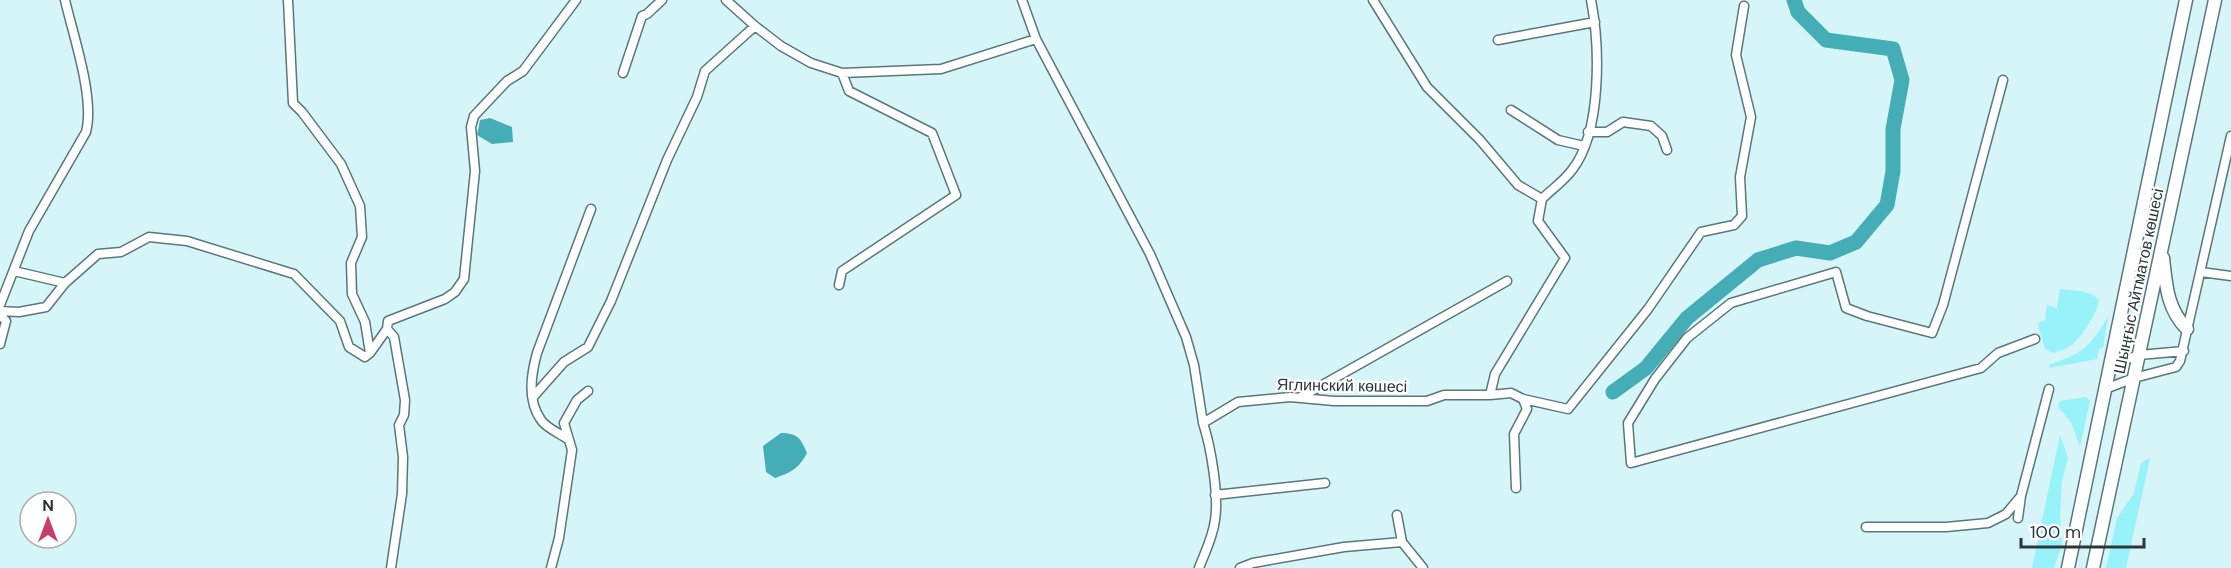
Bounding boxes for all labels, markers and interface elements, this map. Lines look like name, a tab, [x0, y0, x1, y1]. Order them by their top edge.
street label: Шыңғыс Айтматов көшесі	[2109, 186, 2168, 376]
street label: Яглинский көшесі	[1277, 374, 1407, 397]
north arrow	[18, 490, 78, 550]
text: N	[42, 495, 54, 516]
scale bar	[2021, 511, 2144, 549]
text: 100 m	[2030, 520, 2081, 544]

